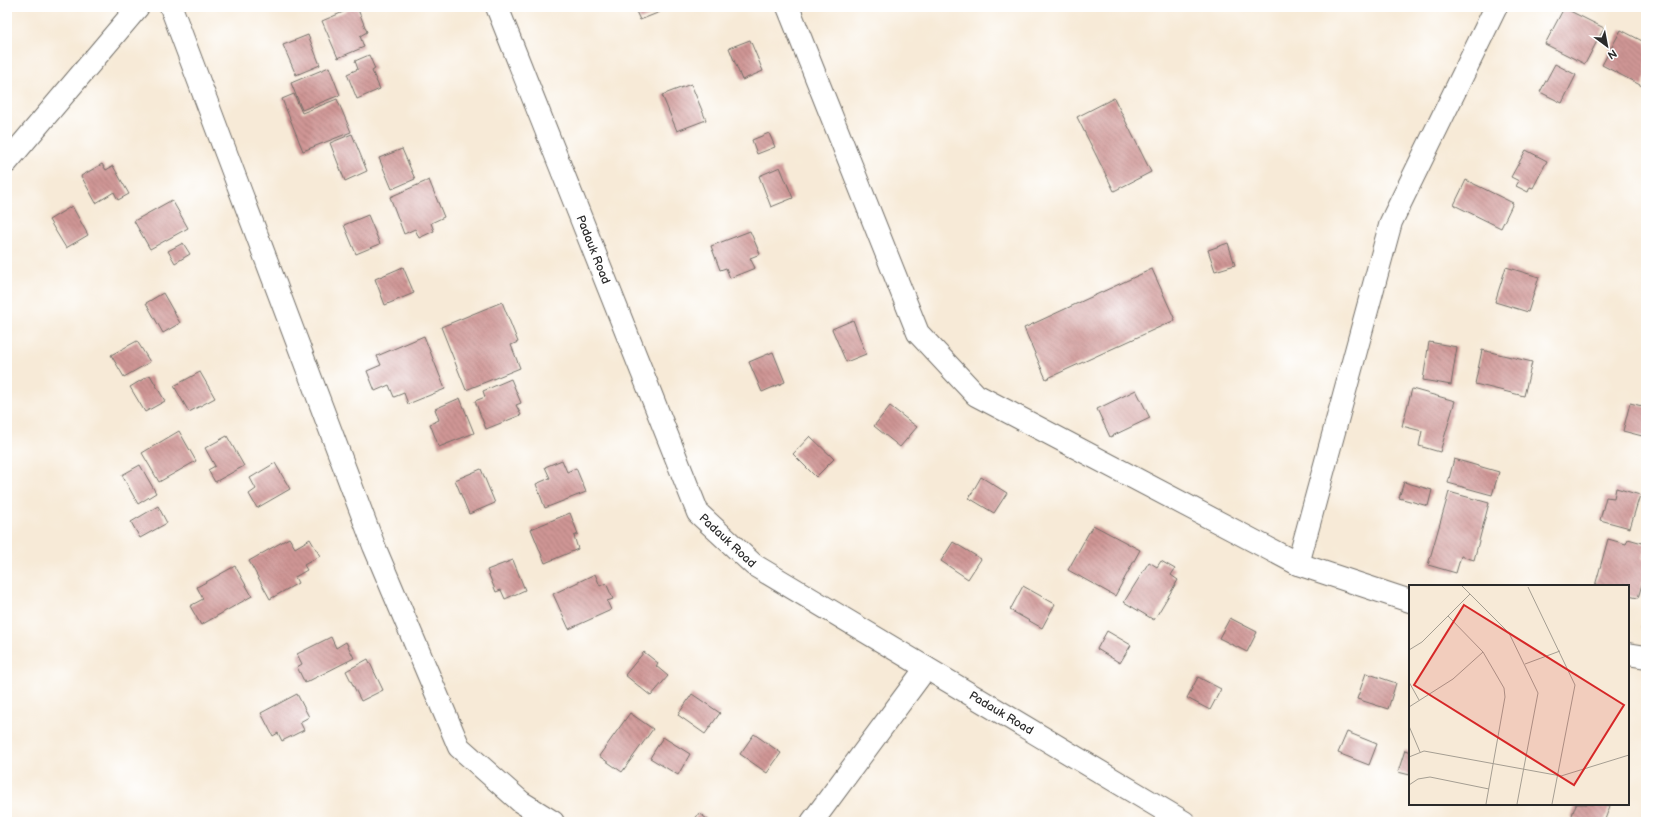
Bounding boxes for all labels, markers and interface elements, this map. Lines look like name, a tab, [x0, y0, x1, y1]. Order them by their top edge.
north arrow	[1587, 26, 1627, 66]
text: N	[1605, 46, 1619, 62]
street label: Padauk Road	[573, 213, 614, 286]
street label: Padauk Road	[696, 510, 759, 571]
inset map	[1409, 585, 1629, 805]
street label: Padauk Road	[966, 688, 1036, 738]

